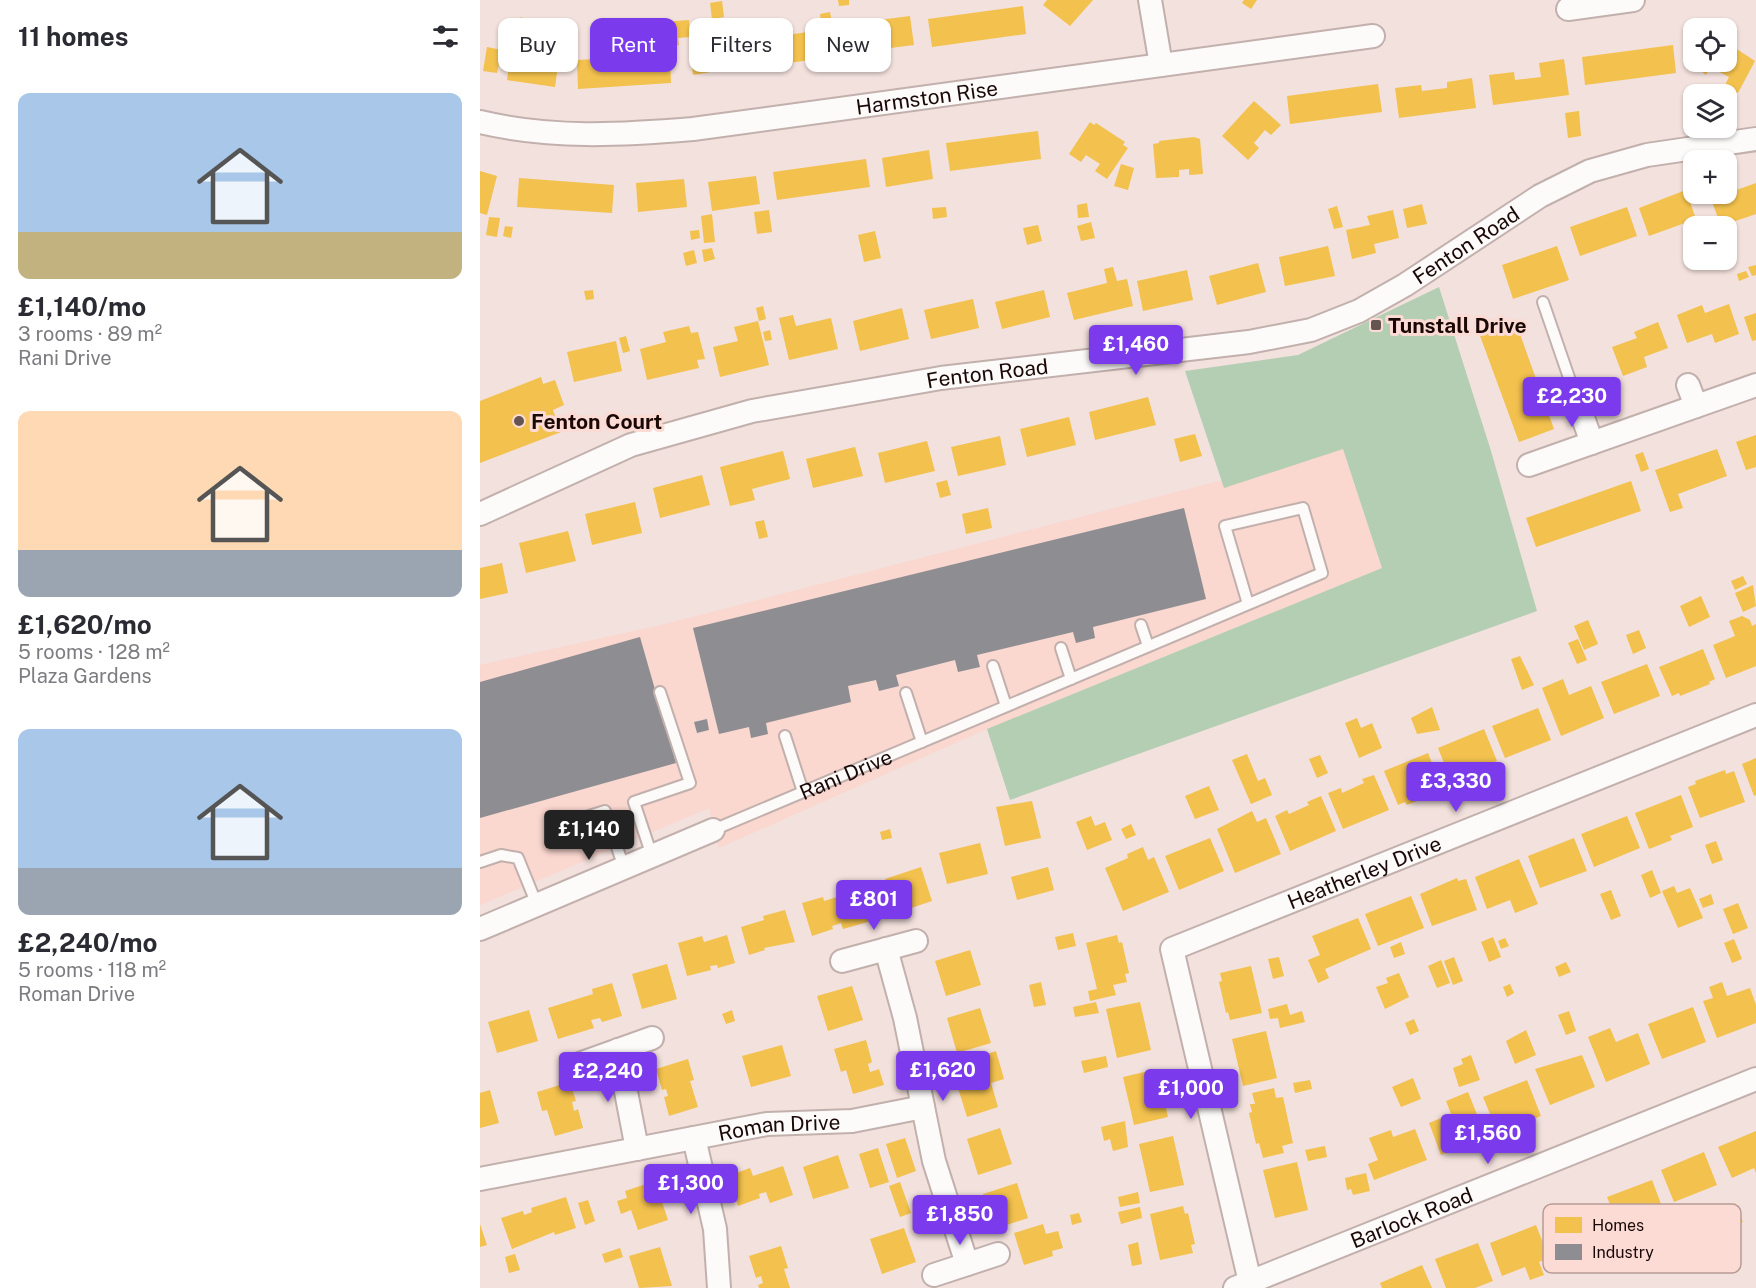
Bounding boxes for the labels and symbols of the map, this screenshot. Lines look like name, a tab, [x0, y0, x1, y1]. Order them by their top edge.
street label: Harmston Rise	[854, 75, 999, 119]
street label: Fenton Road	[1408, 201, 1524, 289]
place label: Tunstall Drive	[1388, 313, 1527, 338]
marker: Tunstall Drive	[1369, 318, 1383, 332]
pin: £1,460	[1087, 325, 1185, 376]
street label: Fenton Road	[924, 353, 1049, 393]
pin: £2,230	[1523, 377, 1621, 428]
place label: Fenton Court	[531, 409, 662, 434]
marker: Fenton Court	[512, 414, 526, 428]
street label: Rani Drive	[796, 743, 896, 805]
pin: £3,330	[1407, 762, 1505, 813]
pin: £1,140	[540, 810, 638, 861]
street label: Heatherley Drive	[1284, 830, 1445, 914]
pin: £801	[838, 880, 910, 931]
pin: £1,620	[894, 1051, 992, 1102]
pin: £2,240	[559, 1052, 657, 1103]
pin: £1,000	[1142, 1069, 1240, 1120]
street label: Roman Drive	[716, 1109, 841, 1146]
pin: £1,560	[1439, 1114, 1537, 1165]
pin: £1,300	[642, 1164, 740, 1215]
street label: Barlock Road	[1347, 1182, 1476, 1253]
pin: £1,850	[911, 1195, 1009, 1246]
legend	[1543, 1204, 1741, 1273]
text: Homes	[1592, 1216, 1644, 1235]
text: Industry	[1592, 1243, 1654, 1262]

